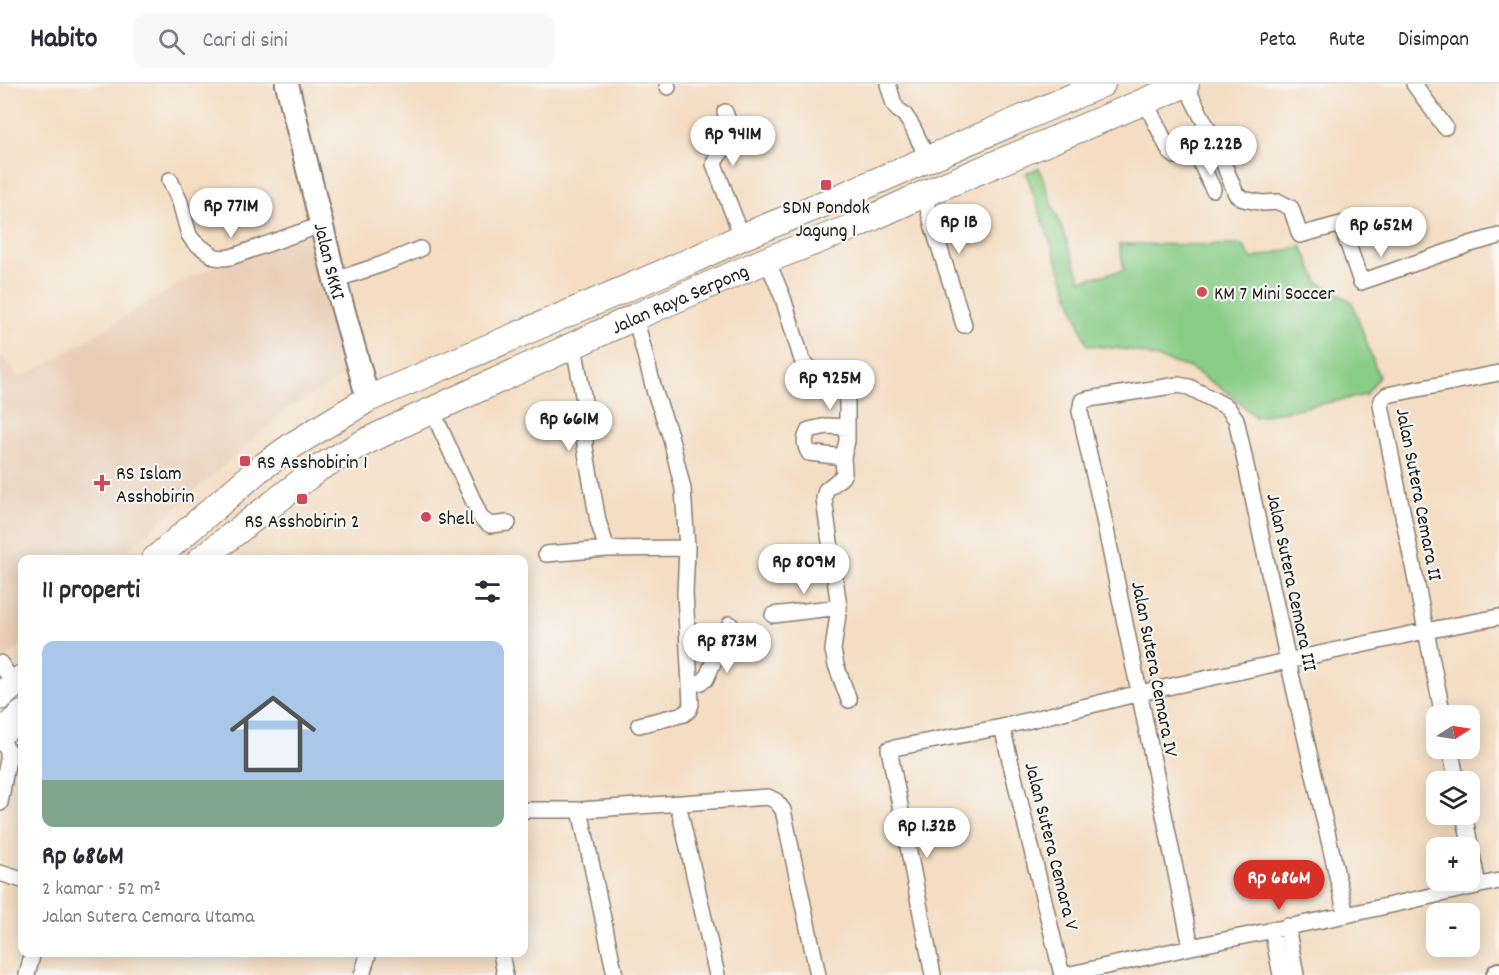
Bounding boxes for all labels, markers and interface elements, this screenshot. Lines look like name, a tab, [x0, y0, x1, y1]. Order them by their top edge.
search box	[134, 14, 554, 68]
text: Habito	[30, 21, 98, 61]
icon: search	[155, 25, 188, 58]
text: Cari di sini	[203, 26, 288, 57]
text: Peta	[1259, 26, 1296, 56]
text: Rute	[1329, 26, 1365, 56]
text: Disimpan	[1398, 26, 1469, 56]
pin: Rp 941M	[678, 116, 788, 167]
text: Rp 941M	[704, 121, 762, 149]
pin: Rp 2.22B	[1149, 126, 1273, 177]
text: Rp 2.22B	[1180, 131, 1242, 159]
marker: SDN Pondok Jagung 1	[819, 178, 833, 192]
pin: Rp 771M	[176, 188, 286, 239]
text: Rp 771M	[204, 193, 258, 221]
place label: SDN Pondok Jagung 1	[782, 195, 870, 246]
pin: Rp 1B	[917, 204, 1001, 255]
pin: Rp 652M	[1326, 207, 1436, 258]
text: Rp 1B	[940, 209, 978, 237]
text: Rp 652M	[1349, 212, 1413, 240]
street label: Jalan SKKI	[304, 220, 351, 303]
street label: Jalan Raya Serpong	[607, 259, 754, 343]
place label: KM 7 Mini Soccer	[1214, 281, 1335, 309]
marker: KM 7 Mini Soccer	[1195, 285, 1209, 299]
pin: Rp 925M	[775, 360, 885, 411]
text: Rp 925M	[799, 365, 861, 393]
pin: Rp 661M	[514, 401, 624, 452]
text: Rp 661M	[539, 406, 599, 434]
street label: Jalan Sutera Cemara II	[1387, 406, 1448, 583]
place label: RS Asshobirin 1	[257, 450, 368, 478]
marker: RS Asshobirin 1	[238, 454, 252, 468]
place label: RS Islam Asshobirin	[116, 461, 194, 512]
marker: RS Islam Asshobirin	[93, 474, 111, 492]
street label: Jalan Sutera Cemara III	[1258, 491, 1323, 674]
marker: RS Asshobirin 2	[295, 492, 309, 506]
place label: Shell	[438, 506, 475, 534]
place label: RS Asshobirin 2	[245, 509, 359, 537]
marker: Shell	[419, 510, 433, 524]
pin: Rp 809M	[749, 544, 859, 595]
text: Rp 809M	[772, 549, 836, 577]
text: 11 properti	[42, 573, 140, 610]
icon: filters	[471, 575, 504, 608]
street label: Jalan Sutera Cemara IV	[1122, 579, 1184, 760]
pin: Rp 873M	[672, 623, 782, 674]
text: Rp 873M	[697, 628, 757, 656]
icon: home	[219, 680, 327, 788]
north arrow	[1426, 705, 1480, 759]
map controls	[1426, 705, 1480, 957]
street label: Jalan Sutera Cemara V	[1016, 760, 1085, 934]
button: layers	[1426, 771, 1480, 825]
pin: Rp 1.32B	[865, 808, 989, 859]
text: Rp 1.32B	[898, 813, 956, 841]
button: +	[1426, 837, 1480, 891]
text: Rp 686M	[42, 839, 124, 876]
pin: Rp 686M	[1224, 860, 1334, 911]
text: Rp 686M	[1248, 865, 1310, 893]
text: 2 kamar · 52 m²	[42, 876, 161, 904]
button: −	[1426, 903, 1480, 957]
text: Jalan Sutera Cemara Utama	[42, 904, 254, 932]

